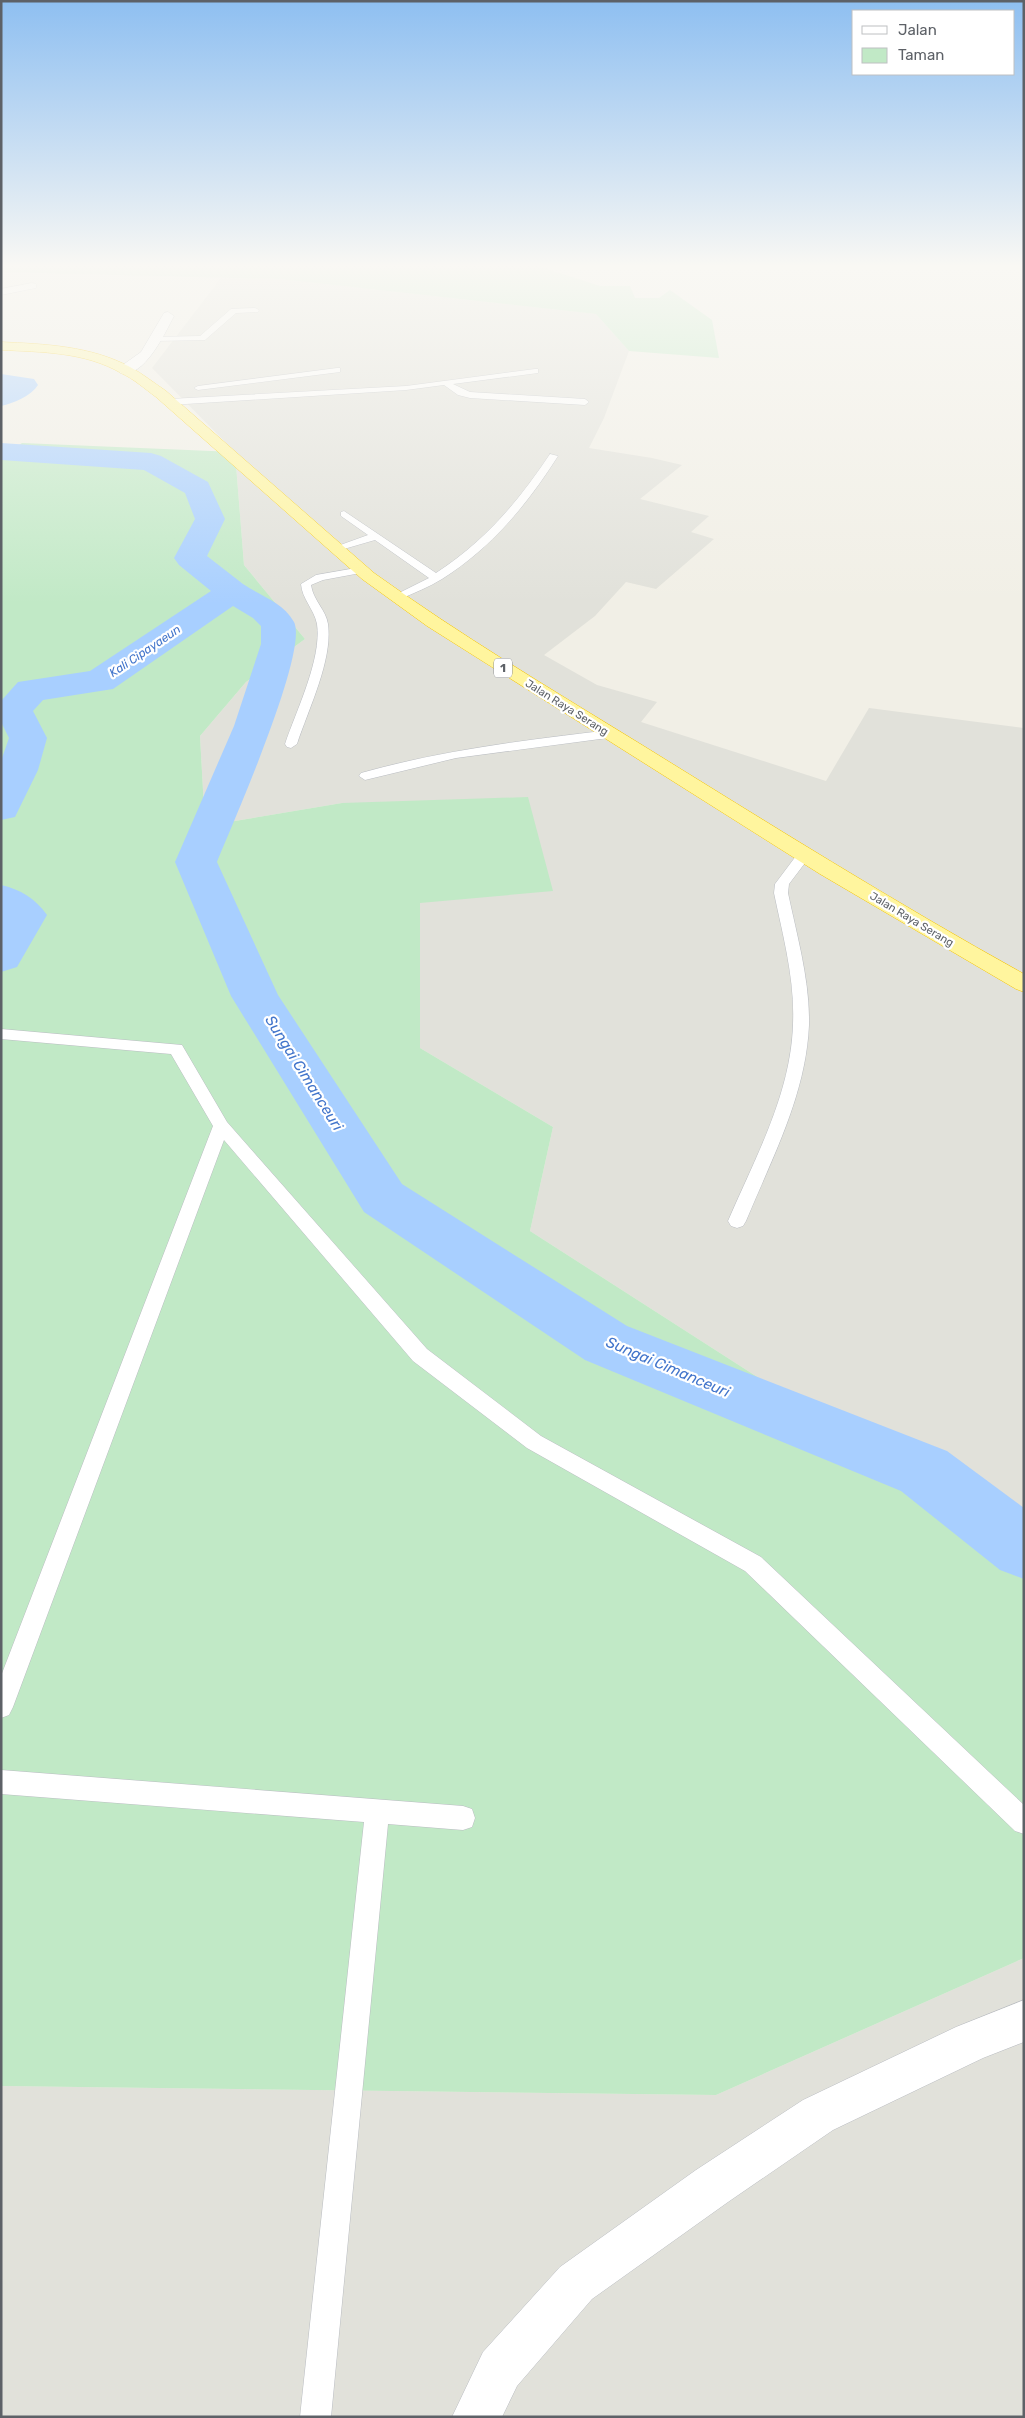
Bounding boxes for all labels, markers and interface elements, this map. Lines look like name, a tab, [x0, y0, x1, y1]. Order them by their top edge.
legend	[852, 10, 1015, 75]
text: Jalan	[898, 21, 937, 39]
text: Taman	[898, 46, 944, 64]
water label: Kali Cipayaeun	[107, 622, 183, 680]
road number: 1	[494, 658, 512, 678]
street label: Jalan Raya Serang	[523, 677, 611, 738]
street label: Jalan Raya Serang	[868, 889, 956, 950]
water label: Sungai Cimanceuri	[261, 1012, 347, 1134]
water label: Sungai Cimanceuri	[604, 1333, 733, 1401]

